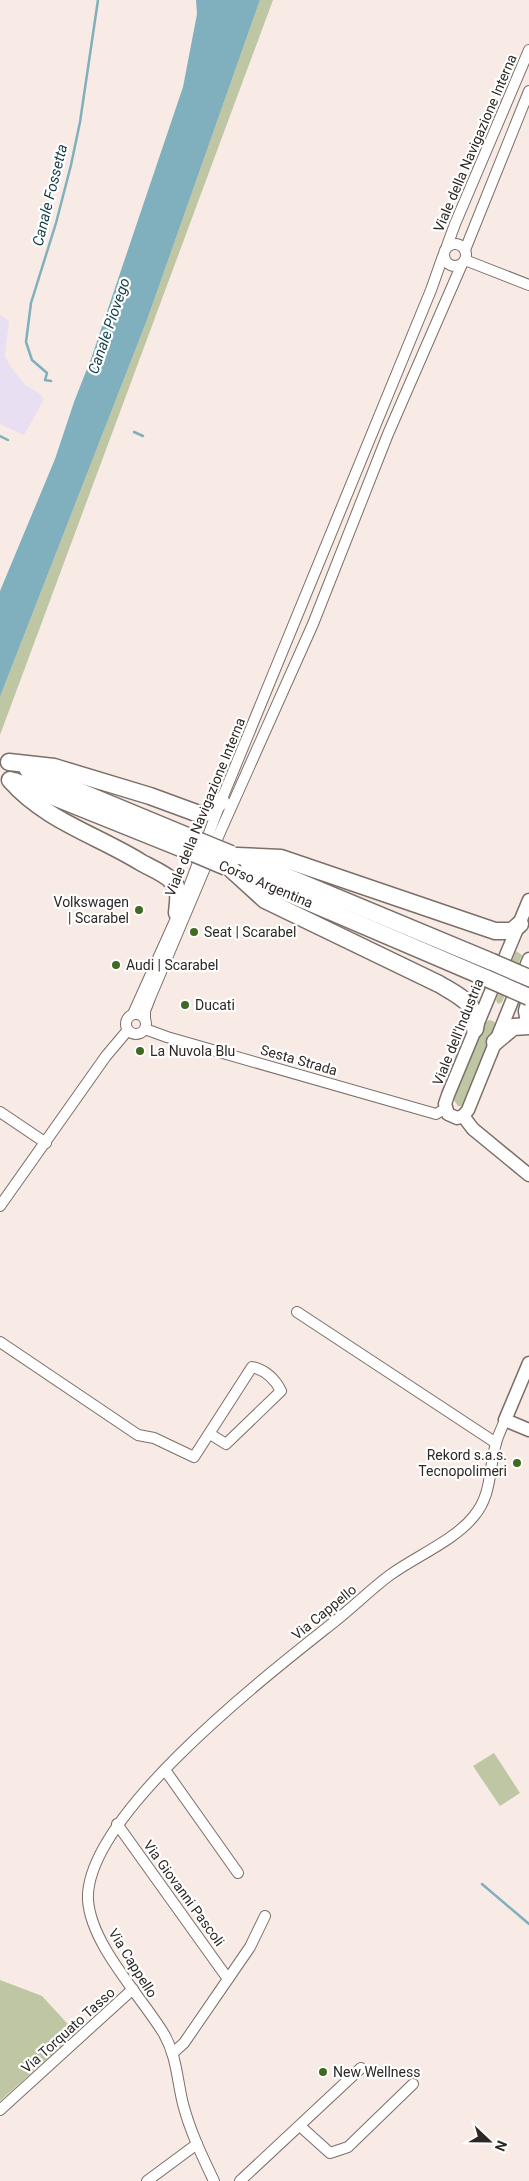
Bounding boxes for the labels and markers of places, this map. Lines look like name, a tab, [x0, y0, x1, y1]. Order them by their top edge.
place label: Volkswagen | Scarabel	[54, 894, 129, 926]
marker: Volkswagen | Scarabel	[133, 904, 145, 916]
place label: Seat | Scarabel	[204, 924, 296, 940]
marker: Seat | Scarabel	[188, 926, 200, 938]
place label: Audi | Scarabel	[126, 957, 218, 973]
marker: Audi | Scarabel	[110, 959, 122, 971]
place label: Ducati	[195, 997, 235, 1013]
marker: Ducati	[179, 999, 191, 1011]
place label: La Nuvola Blu	[150, 1043, 235, 1059]
marker: La Nuvola Blu	[134, 1045, 146, 1057]
place label: Rekord s.a.s. Tecnopolimeri	[418, 1447, 507, 1479]
marker: Rekord s.a.s. Tecnopolimeri	[511, 1457, 523, 1469]
place label: New Wellness	[333, 2064, 420, 2080]
marker: New Wellness	[317, 2066, 329, 2078]

